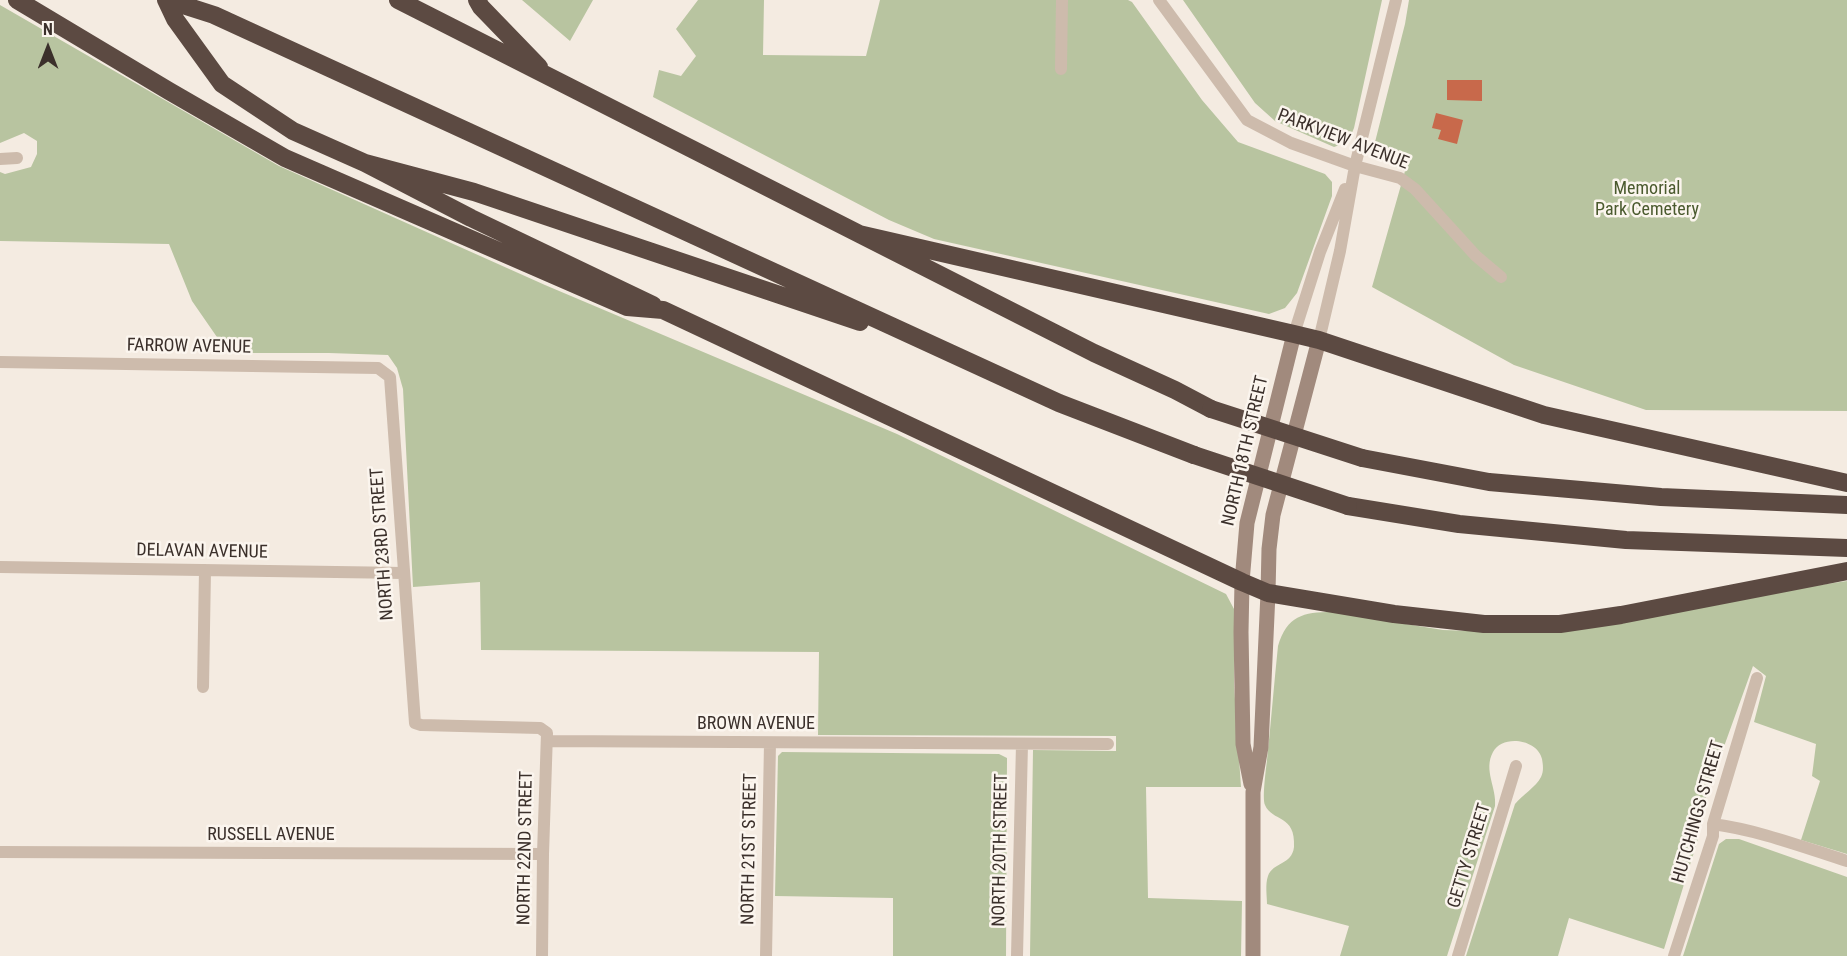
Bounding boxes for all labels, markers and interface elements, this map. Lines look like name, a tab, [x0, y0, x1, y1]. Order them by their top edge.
north arrow	[18, 18, 78, 78]
text: N	[43, 20, 53, 39]
street label: PARKVIEW AVENUE	[1274, 105, 1412, 175]
park label: Memorial Park Cemetery	[1595, 178, 1699, 220]
street label: FARROW AVENUE	[127, 335, 251, 359]
street label: NORTH 18TH STREET	[1218, 374, 1274, 528]
street label: NORTH 23RD STREET	[367, 467, 399, 621]
street label: DELAVAN AVENUE	[136, 540, 268, 564]
street label: BROWN AVENUE	[697, 713, 815, 735]
street label: HUTCHINGS STREET	[1668, 738, 1730, 886]
street label: NORTH 22ND STREET	[514, 771, 538, 925]
street label: NORTH 21ST STREET	[738, 773, 762, 925]
street label: NORTH 20TH STREET	[989, 773, 1013, 927]
street label: GETTY STREET	[1444, 801, 1496, 911]
street label: RUSSELL AVENUE	[207, 824, 335, 846]

